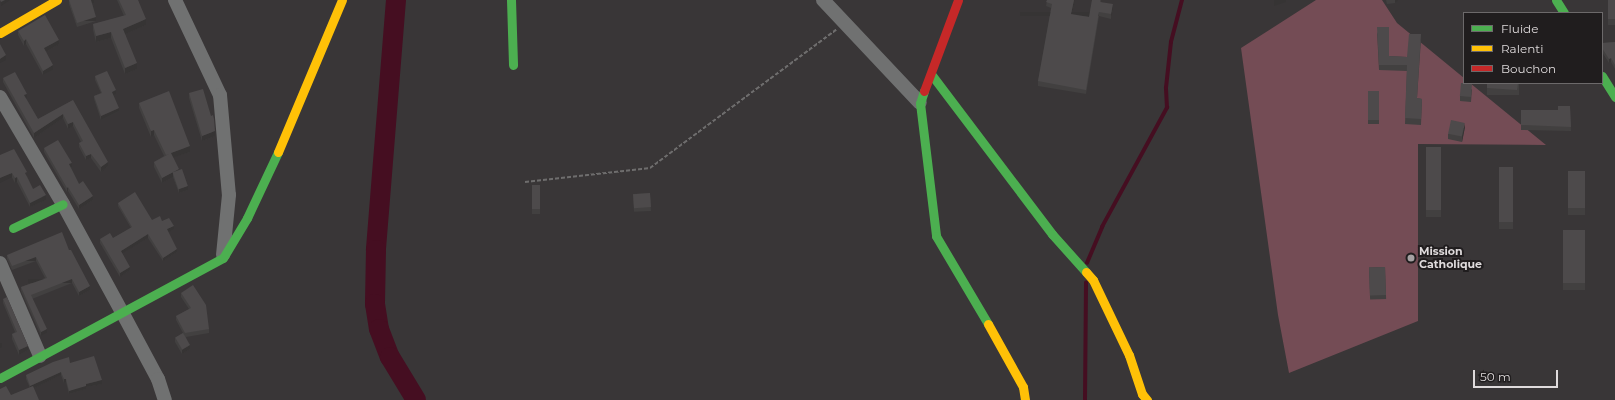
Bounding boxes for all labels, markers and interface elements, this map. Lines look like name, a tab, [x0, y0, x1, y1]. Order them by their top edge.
legend	[1463, 12, 1603, 84]
text: Fluide	[1501, 21, 1539, 36]
text: Ralenti	[1501, 41, 1543, 56]
text: Bouchon	[1501, 61, 1556, 76]
place label: Mission Catholique	[1419, 245, 1482, 271]
marker: Mission Catholique	[1406, 253, 1416, 263]
scale bar	[1475, 362, 1560, 388]
text: 50 m	[1480, 369, 1511, 384]

